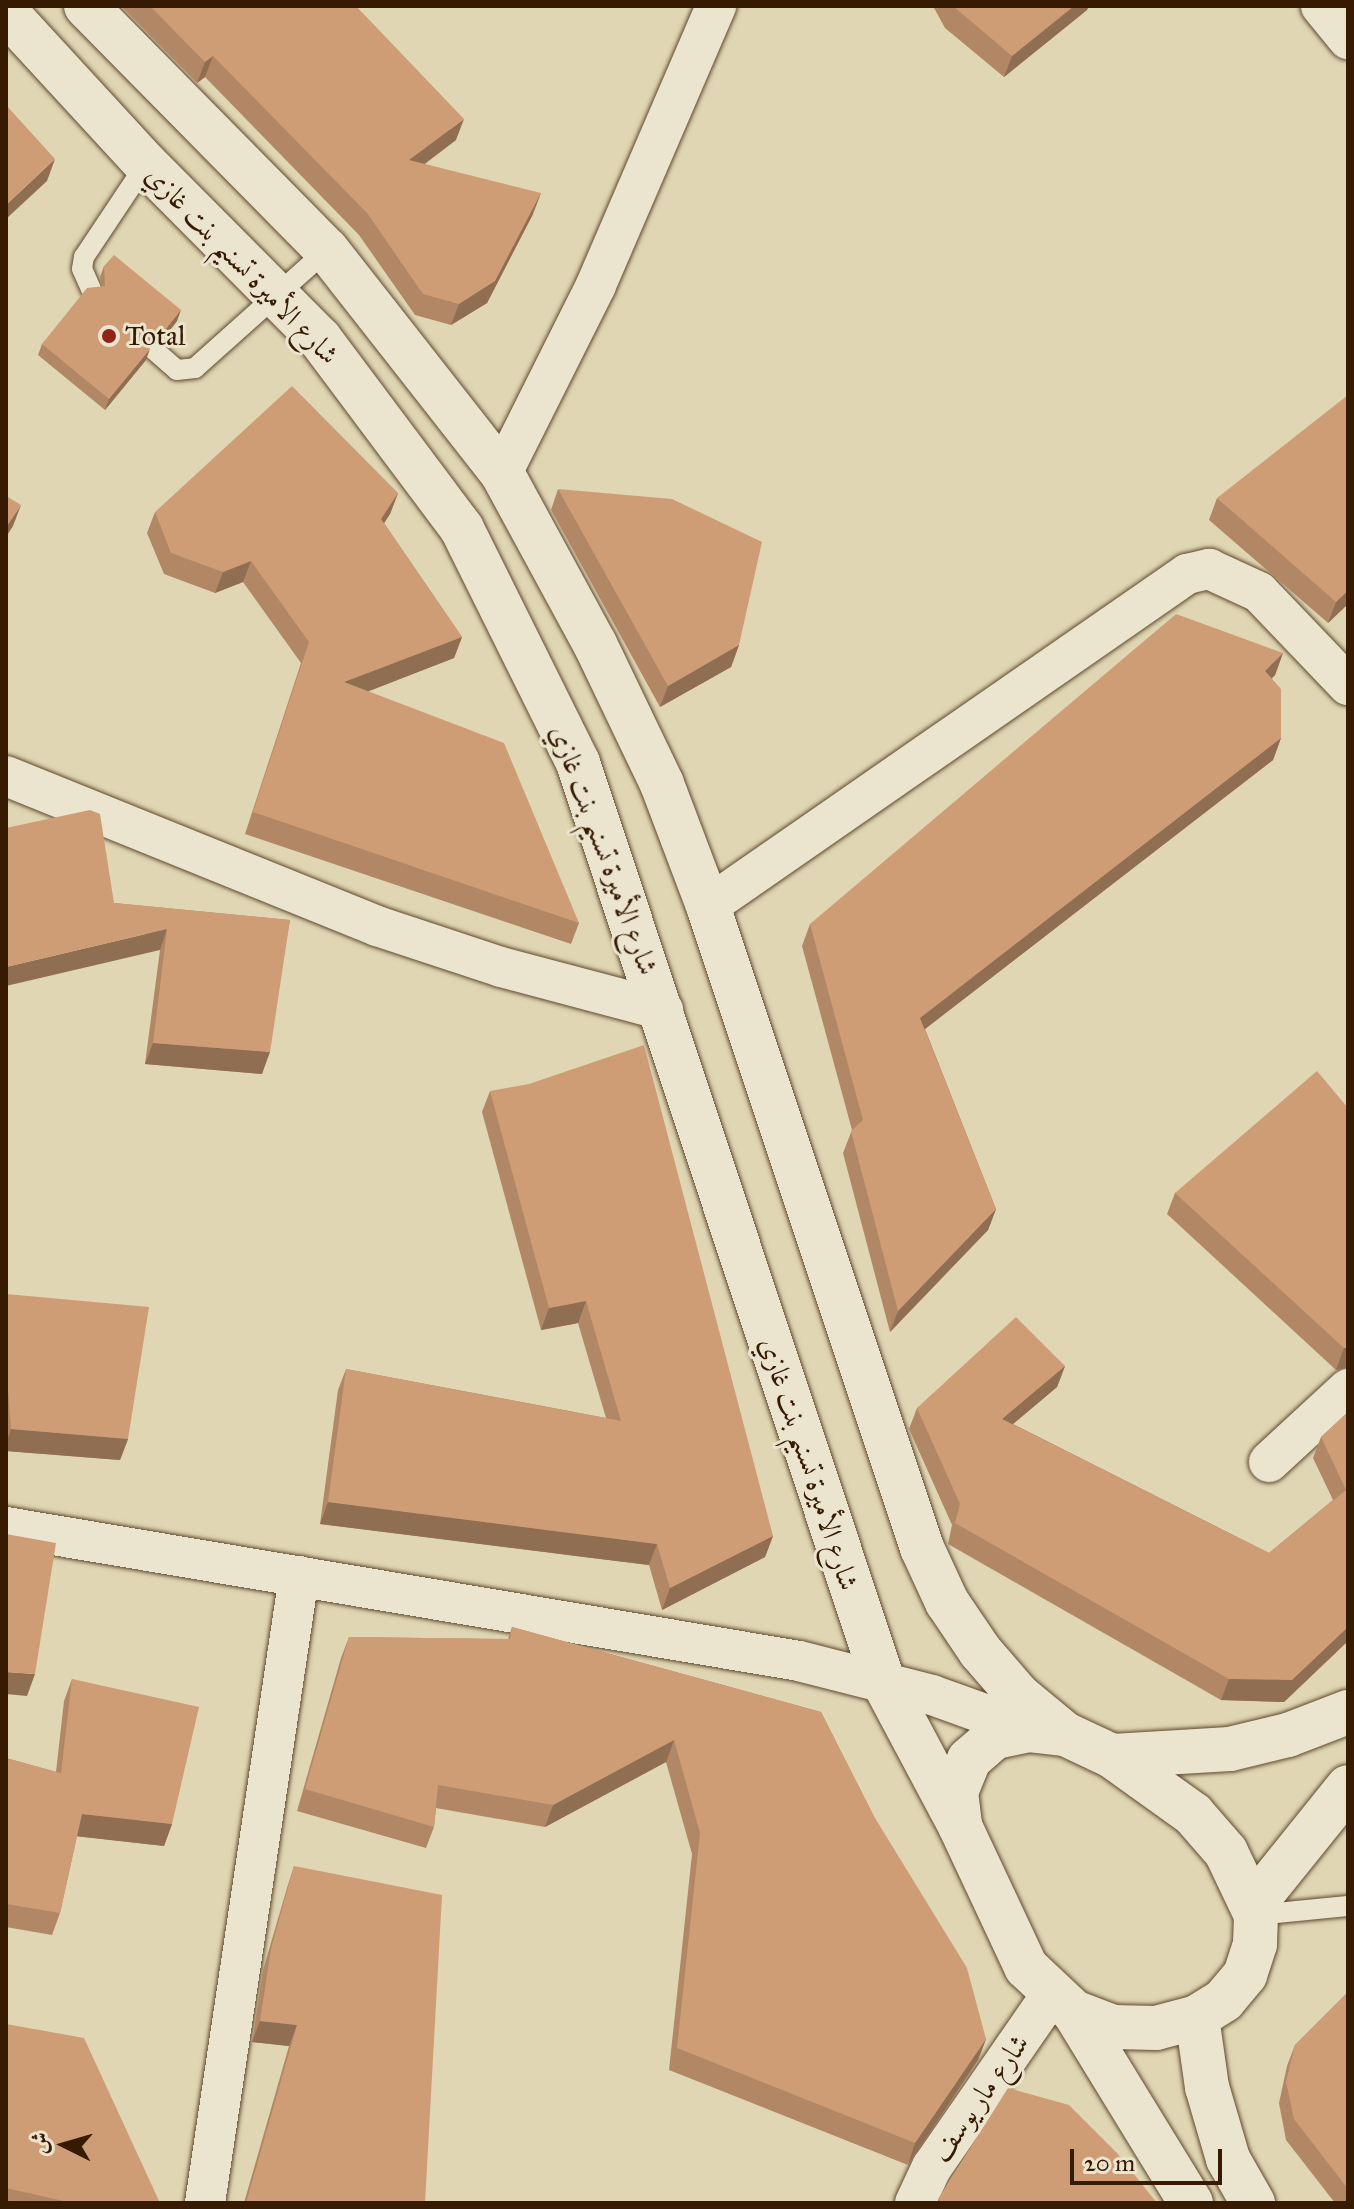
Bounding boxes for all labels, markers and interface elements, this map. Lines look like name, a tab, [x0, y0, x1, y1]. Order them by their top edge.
street label: شارع الأميرة تسنيم بنت غازي	[138, 158, 346, 372]
place label: Total	[125, 319, 185, 353]
marker: Total	[100, 327, 118, 345]
street label: شارع الأميرة تسنيم بنت غازي	[543, 720, 665, 980]
street label: شارع الأميرة تسنيم بنت غازي	[752, 1333, 866, 1595]
street label: شارع مار يوسف	[924, 2028, 1036, 2168]
north arrow	[24, 2105, 104, 2185]
text: ش	[25, 2131, 54, 2155]
scale bar	[1074, 2133, 1226, 2183]
text: 20 m	[1084, 2148, 1135, 2178]

